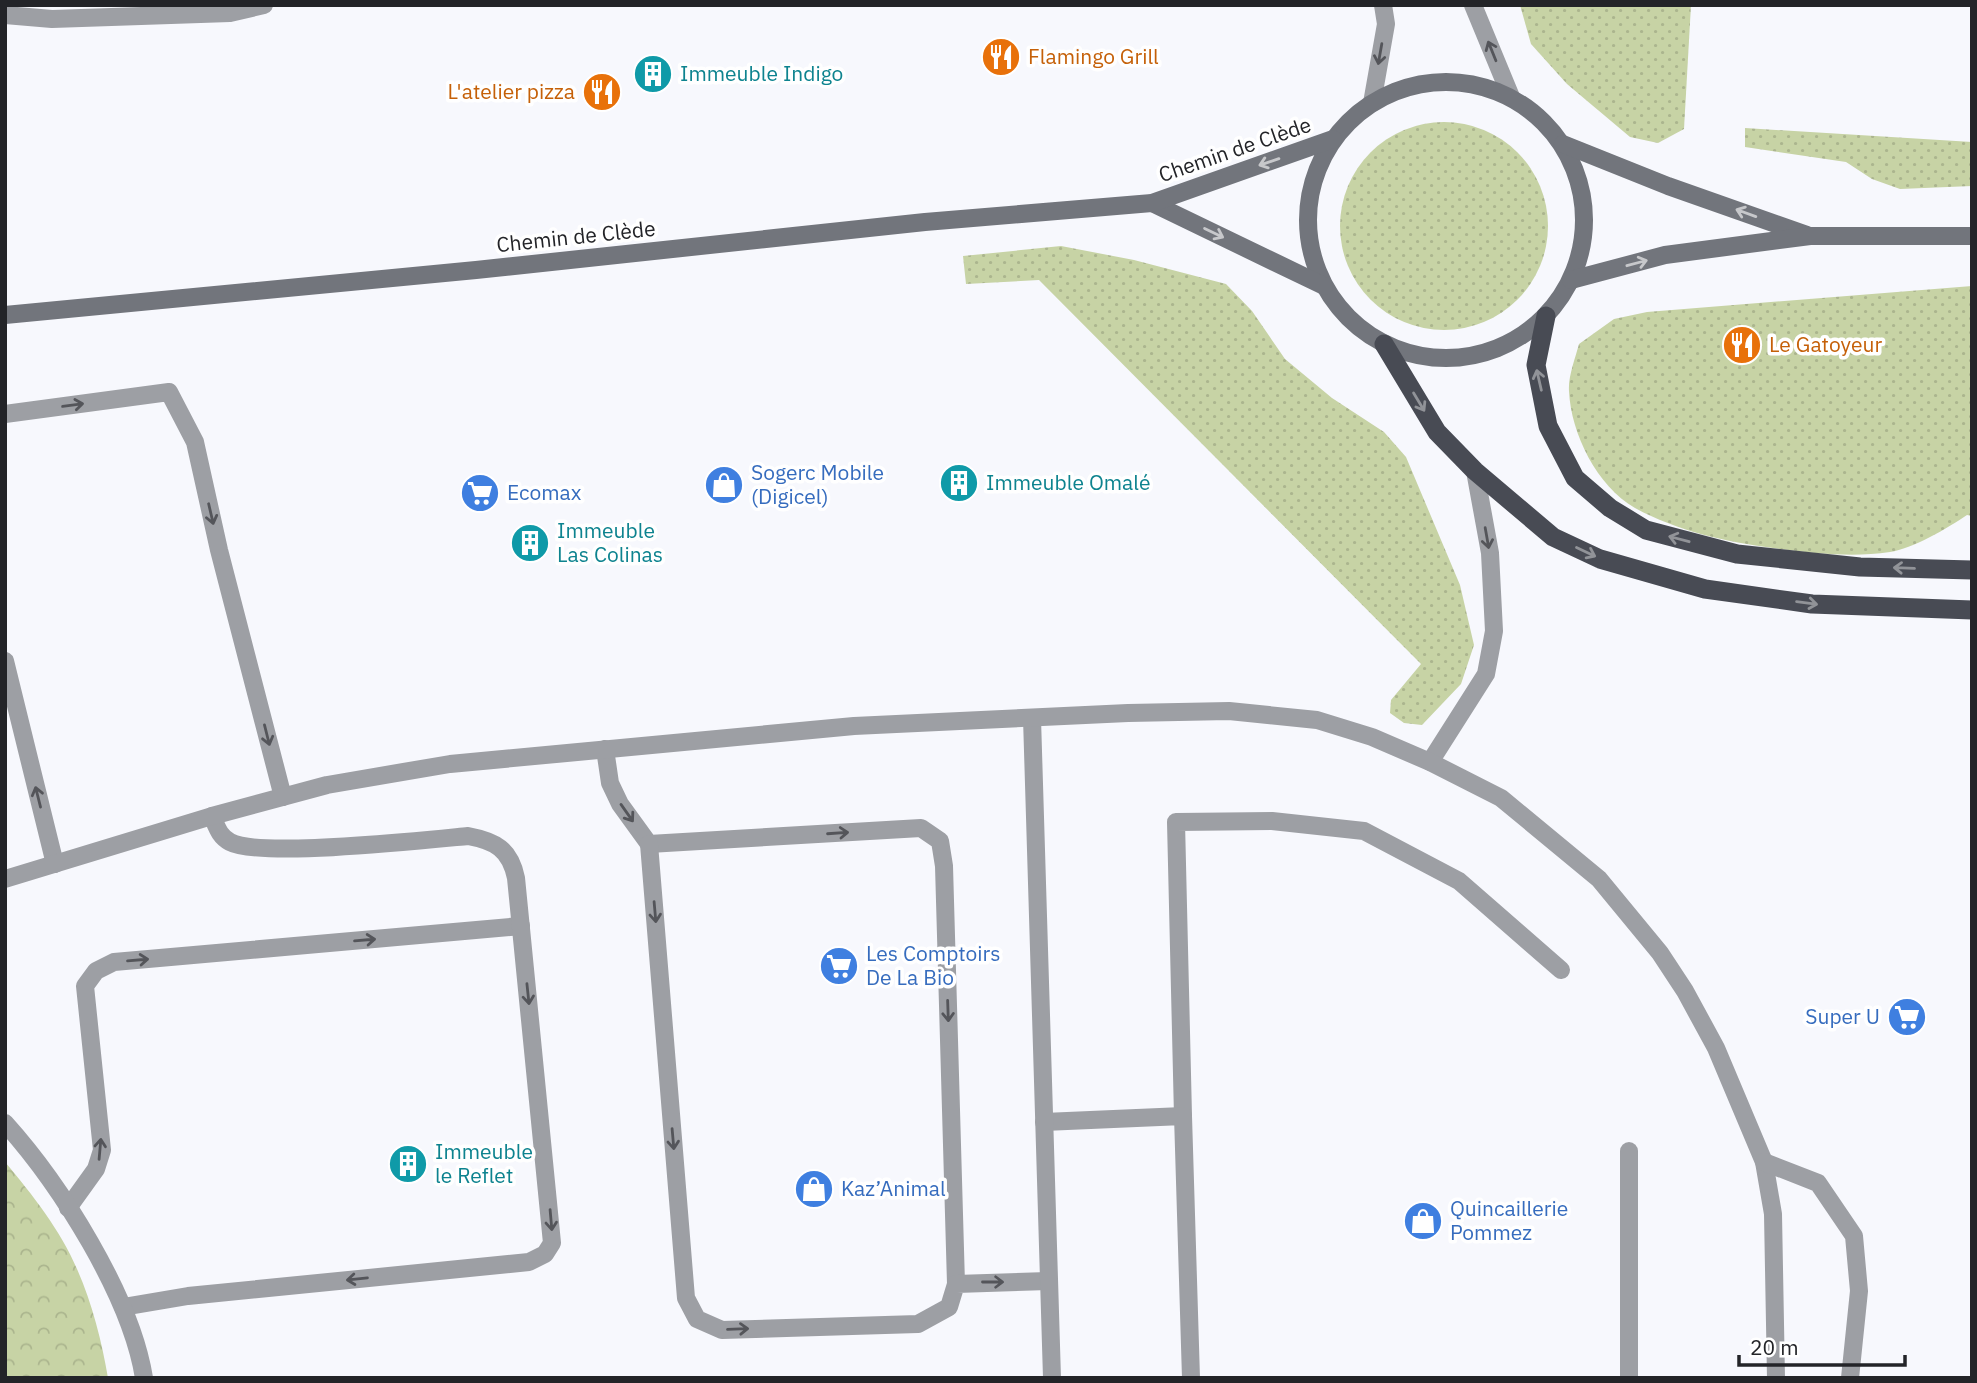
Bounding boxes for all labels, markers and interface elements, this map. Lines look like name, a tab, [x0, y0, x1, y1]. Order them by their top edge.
restaurant icon: Flamingo Grill	[980, 36, 1022, 78]
one-way arrow	[1485, 41, 1498, 62]
place label: Flamingo Grill	[1028, 42, 1159, 70]
one-way arrow	[1373, 42, 1386, 65]
building icon: Immeuble Indigo	[632, 53, 674, 95]
place label: Immeuble Indigo	[680, 59, 843, 87]
restaurant icon: L'atelier pizza	[581, 71, 623, 113]
place label: L'atelier pizza	[448, 77, 575, 105]
street label: Chemin de Clède	[1155, 110, 1315, 188]
one-way arrow	[1258, 157, 1280, 169]
one-way arrow	[1736, 206, 1758, 219]
street label: Chemin de Clède	[495, 214, 657, 258]
one-way arrow	[1203, 227, 1224, 240]
one-way arrow	[1626, 255, 1648, 268]
restaurant icon: Le Gatoyeur	[1721, 324, 1763, 366]
place label: Le Gatoyeur	[1769, 330, 1882, 358]
one-way arrow	[1532, 369, 1546, 392]
one-way arrow	[1413, 392, 1427, 412]
one-way arrow	[61, 398, 84, 411]
place label: Sogerc Mobile (Digicel)	[751, 458, 884, 510]
building icon: Immeuble Omalé	[938, 462, 980, 504]
shop icon: Sogerc Mobile (Digicel)	[703, 464, 745, 506]
place label: Immeuble Omalé	[986, 468, 1151, 496]
supermarket icon: Ecomax	[459, 472, 501, 514]
place label: Ecomax	[507, 478, 582, 506]
one-way arrow	[205, 502, 218, 525]
place label: Immeuble Las Colinas	[557, 516, 663, 568]
building icon: Immeuble Las Colinas	[509, 522, 551, 564]
one-way arrow	[1481, 526, 1494, 549]
one-way arrow	[1668, 532, 1691, 545]
one-way arrow	[1575, 546, 1596, 559]
one-way arrow	[1892, 561, 1915, 575]
one-way arrow	[1795, 597, 1817, 610]
one-way arrow	[261, 723, 274, 746]
one-way arrow	[31, 787, 44, 809]
one-way arrow	[620, 803, 634, 822]
one-way arrow	[826, 826, 849, 839]
one-way arrow	[649, 900, 662, 923]
one-way arrow	[353, 933, 376, 946]
place label: Les Comptoirs De La Bio	[866, 939, 1000, 991]
supermarket icon: Les Comptoirs De La Bio	[818, 945, 860, 987]
one-way arrow	[127, 953, 149, 966]
one-way arrow	[522, 982, 535, 1004]
supermarket icon: Super U	[1886, 996, 1928, 1038]
one-way arrow	[942, 999, 955, 1022]
place label: Super U	[1805, 1002, 1880, 1030]
one-way arrow	[667, 1127, 680, 1149]
place label: Immeuble le Reflet	[435, 1137, 533, 1189]
one-way arrow	[94, 1138, 107, 1161]
building icon: Immeuble le Reflet	[387, 1143, 429, 1185]
shop icon: Kaz’Animal	[793, 1168, 835, 1210]
place label: Kaz’Animal	[841, 1174, 946, 1202]
place label: Quincaillerie Pommez	[1450, 1194, 1568, 1246]
shop icon: Quincaillerie Pommez	[1402, 1200, 1444, 1242]
one-way arrow	[545, 1208, 558, 1231]
one-way arrow	[346, 1273, 368, 1286]
one-way arrow	[981, 1275, 1004, 1288]
one-way arrow	[727, 1323, 750, 1336]
scale bar	[1739, 1324, 1905, 1368]
text: 20 m	[1750, 1333, 1799, 1361]

